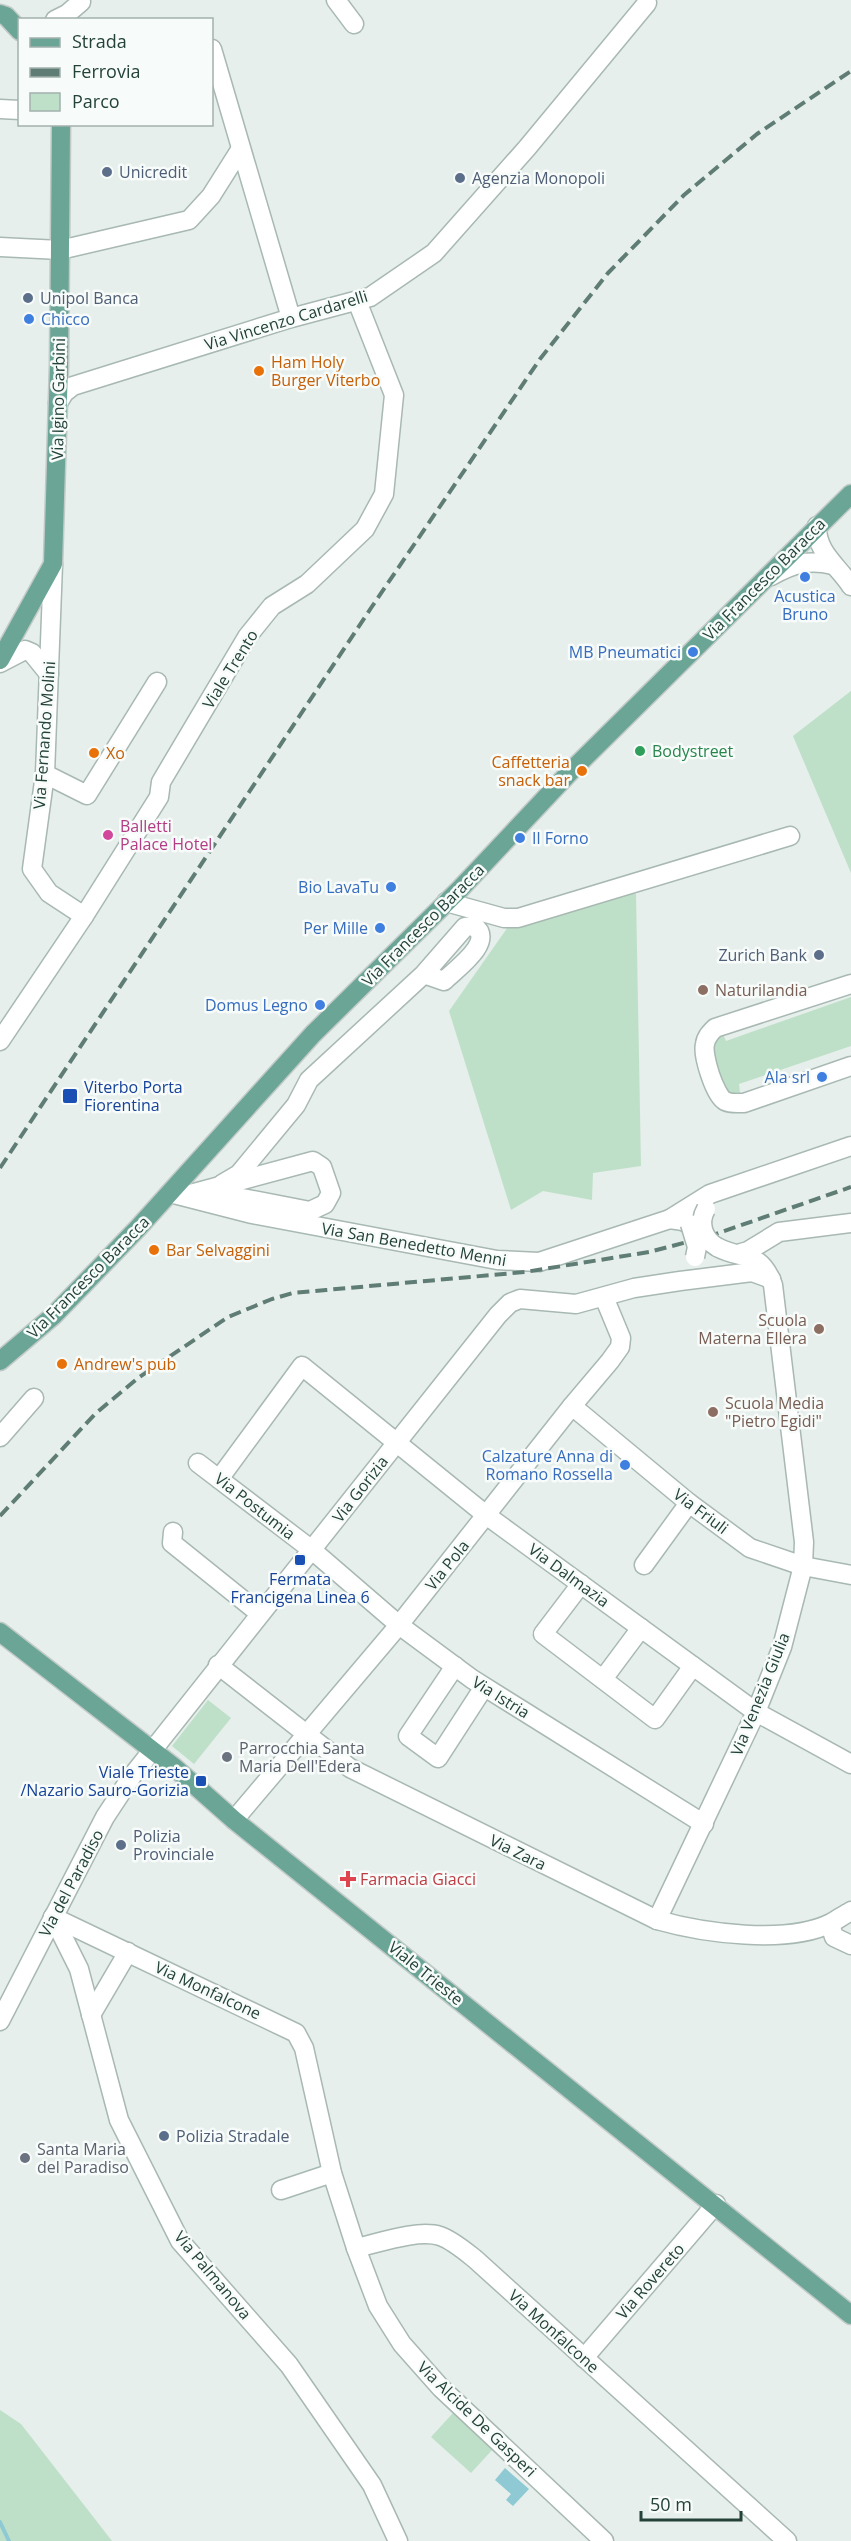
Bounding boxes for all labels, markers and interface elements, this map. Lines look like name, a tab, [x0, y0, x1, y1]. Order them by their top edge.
legend	[18, 18, 213, 126]
text: Strada	[72, 29, 127, 53]
text: Ferrovia	[72, 59, 140, 83]
text: Parco	[72, 89, 120, 113]
place label: Unicredit	[119, 161, 188, 183]
marker: Unicredit	[100, 165, 114, 179]
place label: Agenzia Monopoli	[472, 167, 605, 189]
marker: Agenzia Monopoli	[453, 171, 467, 185]
street label: Via Vincenzo Cardarelli	[202, 285, 370, 355]
place label: Unipol Banca	[40, 287, 139, 309]
marker: Unipol Banca	[21, 291, 35, 305]
place label: Chicco	[41, 308, 90, 330]
marker: Chicco	[22, 312, 36, 326]
street label: Via Igino Garbini	[46, 338, 70, 460]
place label: Ham Holy Burger Viterbo	[271, 351, 380, 391]
marker: Ham Holy Burger Viterbo	[252, 364, 266, 378]
street label: Via Francesco Baracca	[698, 513, 830, 645]
marker: Acustica Bruno	[798, 570, 812, 584]
place label: Acustica Bruno	[774, 585, 836, 625]
street label: Viale Trento	[197, 625, 263, 713]
place label: MB Pneumatici	[569, 641, 681, 663]
marker: MB Pneumatici	[686, 645, 700, 659]
street label: Via Fernando Molini	[28, 660, 60, 810]
place label: Bodystreet	[652, 740, 734, 762]
place label: Xo	[106, 742, 125, 764]
marker: Bodystreet	[633, 744, 647, 758]
marker: Xo	[87, 746, 101, 760]
place label: Caffetteria snack bar	[491, 751, 570, 791]
marker: Caffetteria snack bar	[575, 764, 589, 778]
place label: Balletti Palace Hotel	[120, 815, 212, 855]
place label: Il Forno	[532, 827, 589, 849]
marker: Balletti Palace Hotel	[101, 828, 115, 842]
marker: Il Forno	[513, 831, 527, 845]
street label: Via Francesco Baracca	[357, 859, 489, 991]
place label: Bio LavaTu	[298, 876, 379, 898]
marker: Bio LavaTu	[384, 880, 398, 894]
place label: Per Mille	[303, 917, 368, 939]
marker: Per Mille	[373, 921, 387, 935]
place label: Zurich Bank	[718, 944, 808, 966]
marker: Zurich Bank	[812, 948, 826, 962]
place label: Naturilandia	[715, 979, 808, 1001]
marker: Naturilandia	[696, 983, 710, 997]
place label: Domus Legno	[205, 994, 308, 1016]
marker: Domus Legno	[313, 998, 327, 1012]
place label: Ala srl	[765, 1066, 810, 1088]
marker: Ala srl	[815, 1070, 829, 1084]
place label: Viterbo Porta Fiorentina	[84, 1076, 183, 1116]
marker: Viterbo Porta Fiorentina	[61, 1087, 79, 1105]
street label: Via Francesco Baracca	[22, 1211, 154, 1343]
street label: Via San Benedetto Menni	[320, 1217, 508, 1271]
place label: Bar Selvaggini	[166, 1239, 270, 1261]
marker: Bar Selvaggini	[147, 1243, 161, 1257]
place label: Scuola Materna Ellera	[698, 1309, 807, 1349]
marker: Scuola Materna Ellera	[812, 1322, 826, 1336]
place label: Andrew's pub	[74, 1353, 176, 1375]
marker: Andrew's pub	[55, 1357, 69, 1371]
place label: Scuola Media "Pietro Egidi"	[725, 1392, 824, 1432]
marker: Scuola Media "Pietro Egidi"	[706, 1405, 720, 1419]
place label: Calzature Anna di Romano Rossella	[482, 1445, 613, 1485]
street label: Via Gorizia	[327, 1451, 393, 1527]
marker: Calzature Anna di Romano Rossella	[618, 1458, 632, 1472]
street label: Via Postumia	[210, 1468, 300, 1544]
street label: Via Friuli	[669, 1483, 733, 1539]
street label: Via Pola	[420, 1535, 474, 1595]
street label: Via Dalmazia	[524, 1538, 614, 1612]
marker: Fermata Francigena Linea 6	[293, 1553, 307, 1567]
place label: Fermata Francigena Linea 6	[230, 1568, 370, 1608]
street label: Via Venezia Giulia	[725, 1629, 795, 1759]
street label: Via Istria	[468, 1671, 534, 1723]
place label: Parrocchia Santa Maria Dell'Edera	[239, 1737, 365, 1777]
marker: Parrocchia Santa Maria Dell'Edera	[220, 1750, 234, 1764]
place label: Viale Trieste /Nazario Sauro-Gorizia	[20, 1761, 189, 1801]
marker: Viale Trieste /Nazario Sauro-Gorizia	[194, 1774, 208, 1788]
street label: Via del Paradiso	[33, 1825, 109, 1941]
place label: Polizia Provinciale	[133, 1825, 214, 1865]
street label: Via Zara	[486, 1829, 550, 1875]
marker: Polizia Provinciale	[114, 1838, 128, 1852]
place label: Farmacia Giacci	[360, 1868, 476, 1890]
marker: Farmacia Giacci	[341, 1872, 355, 1886]
street label: Viale Trieste	[384, 1936, 468, 2010]
street label: Via Monfalcone	[151, 1956, 265, 2024]
place label: Polizia Stradale	[176, 2125, 290, 2147]
marker: Polizia Stradale	[157, 2129, 171, 2143]
place label: Santa Maria del Paradiso	[37, 2138, 129, 2178]
marker: Santa Maria del Paradiso	[18, 2151, 32, 2165]
street label: Via Palmanova	[169, 2226, 257, 2324]
street label: Via Rovereto	[611, 2238, 689, 2324]
street label: Via Monfalcone	[504, 2284, 604, 2378]
street label: Via Alcide De Gasperi	[413, 2356, 541, 2482]
scale bar	[641, 2484, 742, 2522]
text: 50 m	[650, 2492, 692, 2516]

